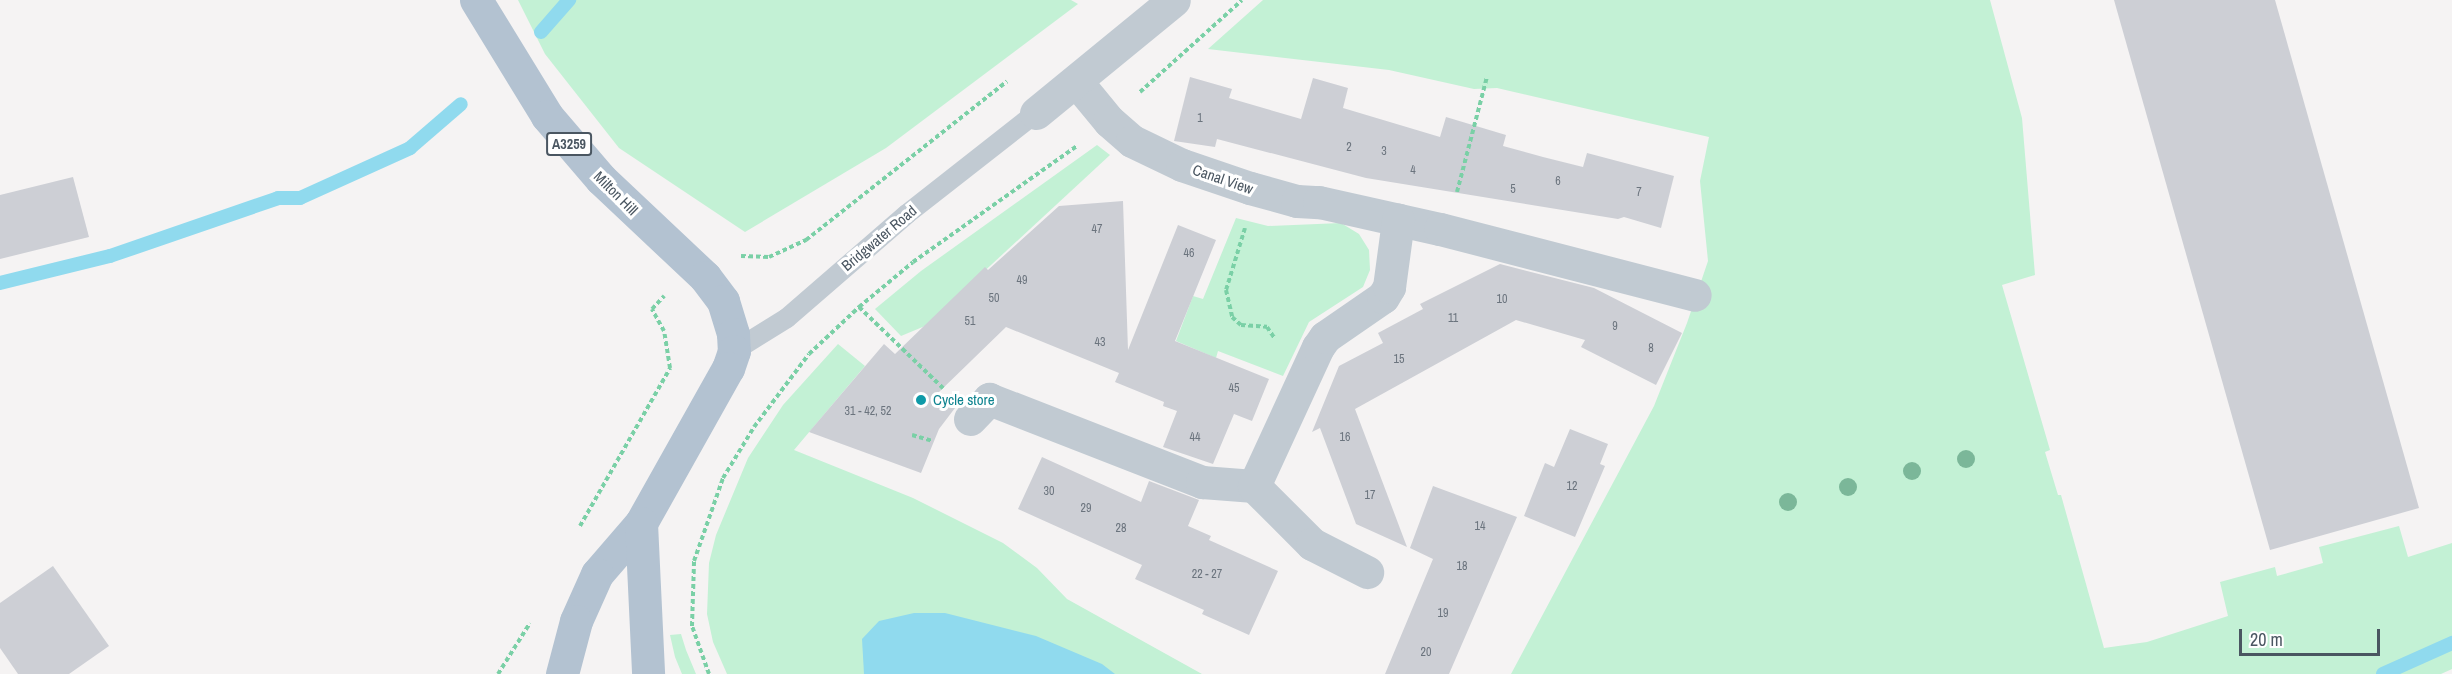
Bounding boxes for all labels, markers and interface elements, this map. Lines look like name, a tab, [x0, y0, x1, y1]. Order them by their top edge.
house number: 1	[1197, 112, 1203, 126]
road number: A3259	[545, 133, 593, 155]
house number: 2	[1346, 141, 1352, 155]
house number: 3	[1381, 145, 1387, 159]
street label: Canal View	[1190, 160, 1256, 198]
house number: 4	[1410, 164, 1416, 178]
street label: Milton Hill	[590, 167, 642, 219]
house number: 6	[1555, 175, 1561, 189]
house number: 5	[1510, 183, 1516, 197]
house number: 7	[1636, 186, 1642, 200]
street label: Bridgwater Road	[838, 201, 920, 275]
house number: 47	[1092, 223, 1102, 237]
house number: 46	[1184, 247, 1194, 261]
house number: 49	[1017, 274, 1027, 288]
house number: 50	[989, 292, 999, 306]
house number: 10	[1497, 293, 1507, 307]
house number: 11	[1448, 312, 1458, 326]
house number: 51	[965, 315, 975, 329]
house number: 9	[1612, 320, 1618, 334]
house number: 43	[1095, 336, 1105, 350]
house number: 8	[1648, 342, 1654, 356]
house number: 15	[1394, 353, 1404, 367]
house number: 45	[1229, 382, 1239, 396]
place label: Cycle store	[933, 391, 995, 409]
marker: Cycle store	[914, 393, 928, 407]
house number: 31 - 42, 52	[844, 405, 892, 419]
house number: 44	[1190, 431, 1200, 445]
house number: 16	[1340, 431, 1350, 445]
house number: 12	[1567, 480, 1577, 494]
house number: 30	[1044, 485, 1054, 499]
house number: 17	[1365, 489, 1375, 503]
house number: 29	[1081, 502, 1091, 516]
house number: 14	[1475, 520, 1485, 534]
house number: 28	[1116, 522, 1126, 536]
house number: 18	[1457, 560, 1467, 574]
house number: 22 - 27	[1192, 568, 1222, 582]
house number: 19	[1438, 607, 1448, 621]
scale bar	[2242, 617, 2383, 655]
text: 20 m	[2250, 627, 2283, 652]
house number: 20	[1421, 646, 1431, 660]

